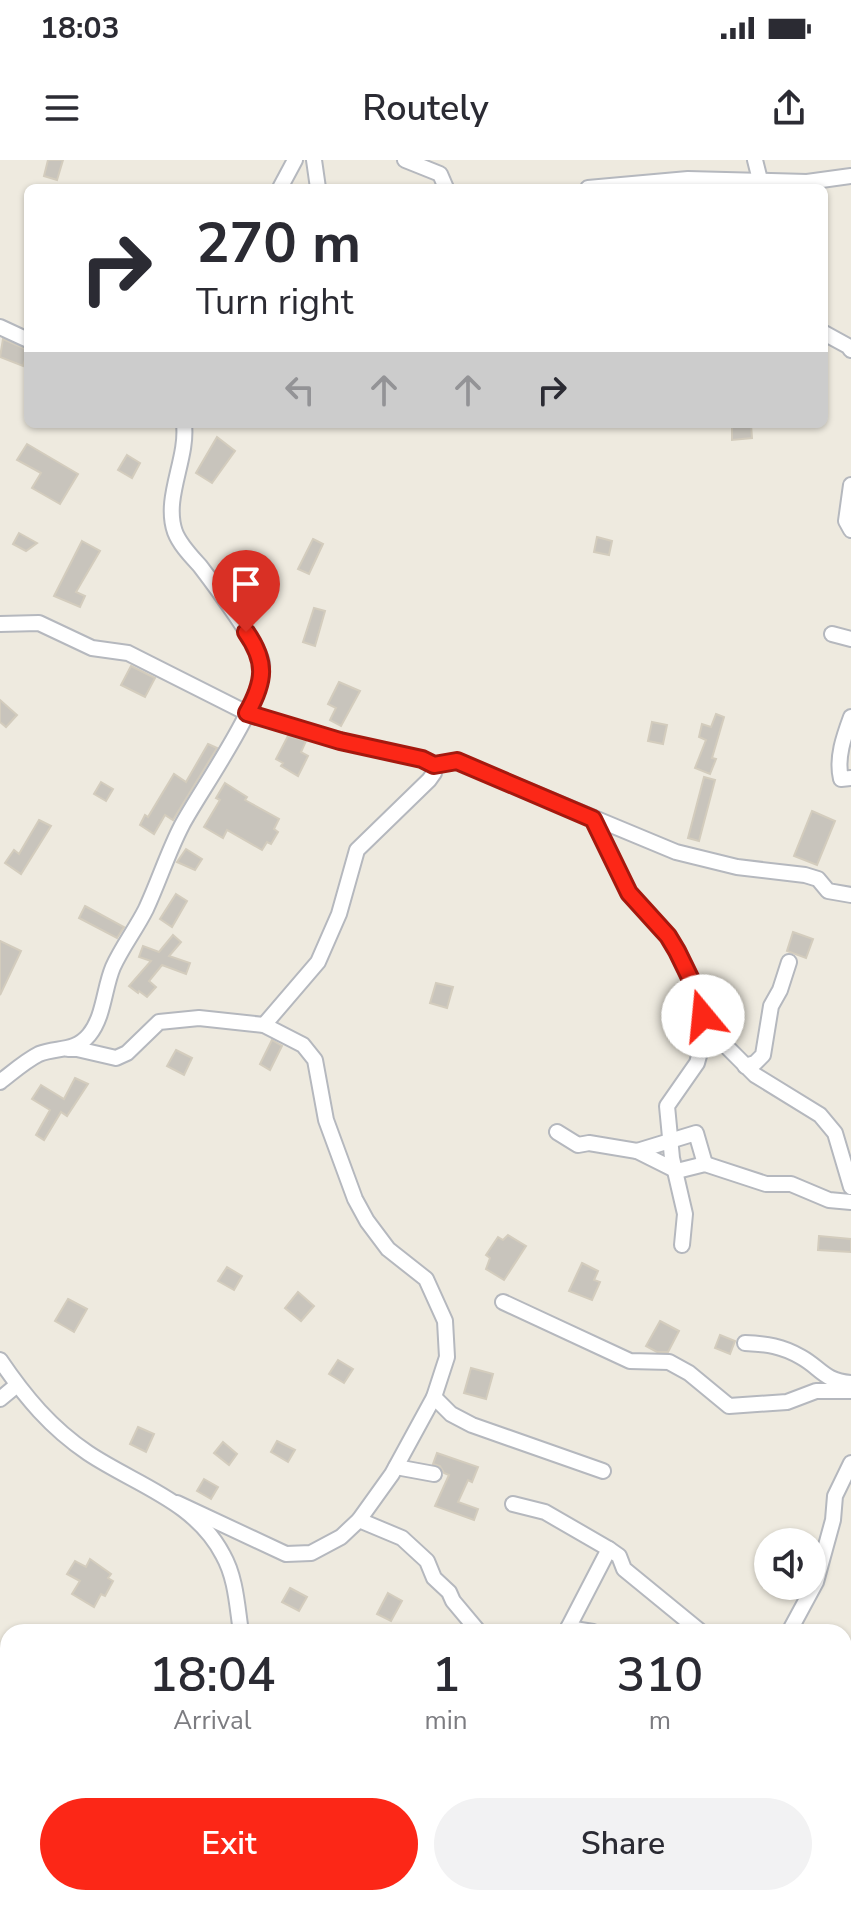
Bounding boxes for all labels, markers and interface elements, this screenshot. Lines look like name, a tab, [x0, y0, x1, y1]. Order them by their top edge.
text: 18:03	[40, 8, 119, 49]
text: Routely	[362, 84, 489, 133]
icon: menu	[40, 86, 84, 130]
icon: share	[767, 86, 811, 130]
text: 270 m	[196, 205, 361, 282]
icon: right	[64, 216, 168, 320]
text: Turn right	[196, 278, 353, 327]
icon: left	[278, 368, 322, 412]
icon: ahead	[362, 368, 406, 412]
icon: ahead	[446, 368, 490, 412]
icon: right	[530, 368, 574, 412]
pin	[212, 550, 280, 632]
icon: arrive	[224, 562, 268, 606]
position arrow	[661, 974, 745, 1058]
map controls	[754, 1528, 826, 1600]
button: sound	[754, 1528, 826, 1600]
text: 18:04	[149, 1642, 276, 1708]
text: 1	[432, 1642, 460, 1708]
text: 310	[617, 1642, 703, 1708]
text: Arrival	[173, 1703, 251, 1738]
text: min	[425, 1703, 468, 1738]
text: m	[649, 1703, 671, 1738]
button: Exit	[40, 1798, 418, 1890]
button: Share	[434, 1798, 812, 1890]

